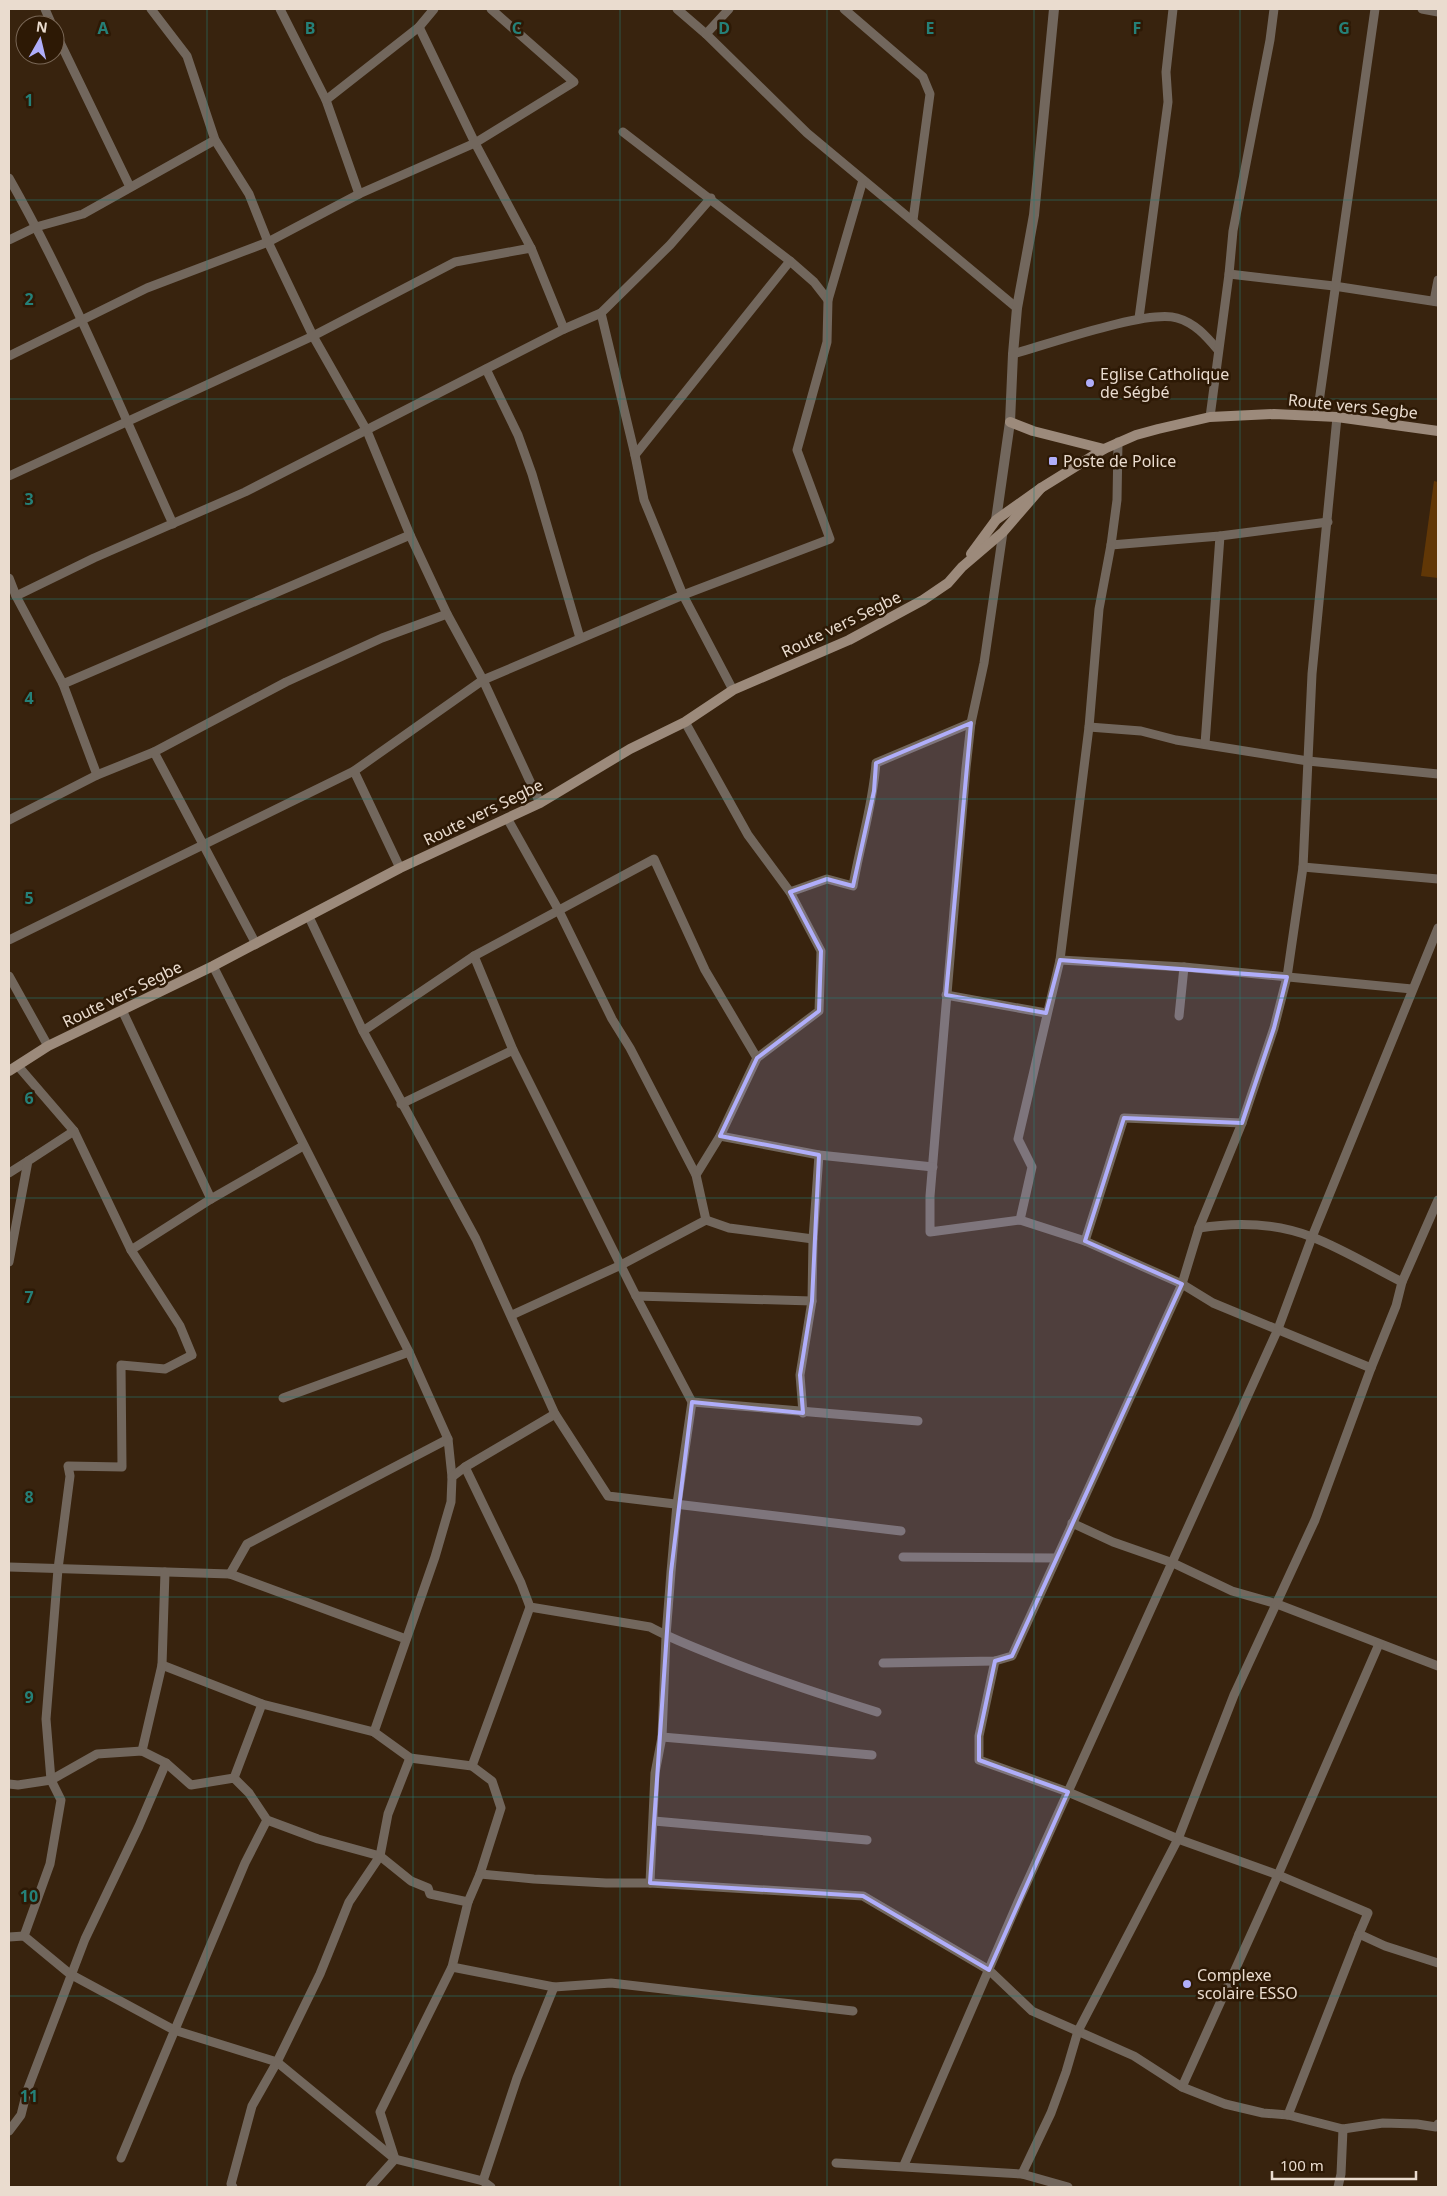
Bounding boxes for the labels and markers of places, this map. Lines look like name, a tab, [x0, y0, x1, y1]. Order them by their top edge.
place label: Eglise Catholique de Ségbé	[1100, 363, 1229, 403]
marker: Eglise Catholique de Ségbé	[1084, 377, 1096, 389]
place label: Poste de Police	[1063, 450, 1176, 472]
marker: Poste de Police	[1047, 455, 1059, 467]
place label: Complexe scolaire ESSO	[1197, 1964, 1298, 2004]
marker: Complexe scolaire ESSO	[1181, 1978, 1193, 1990]

